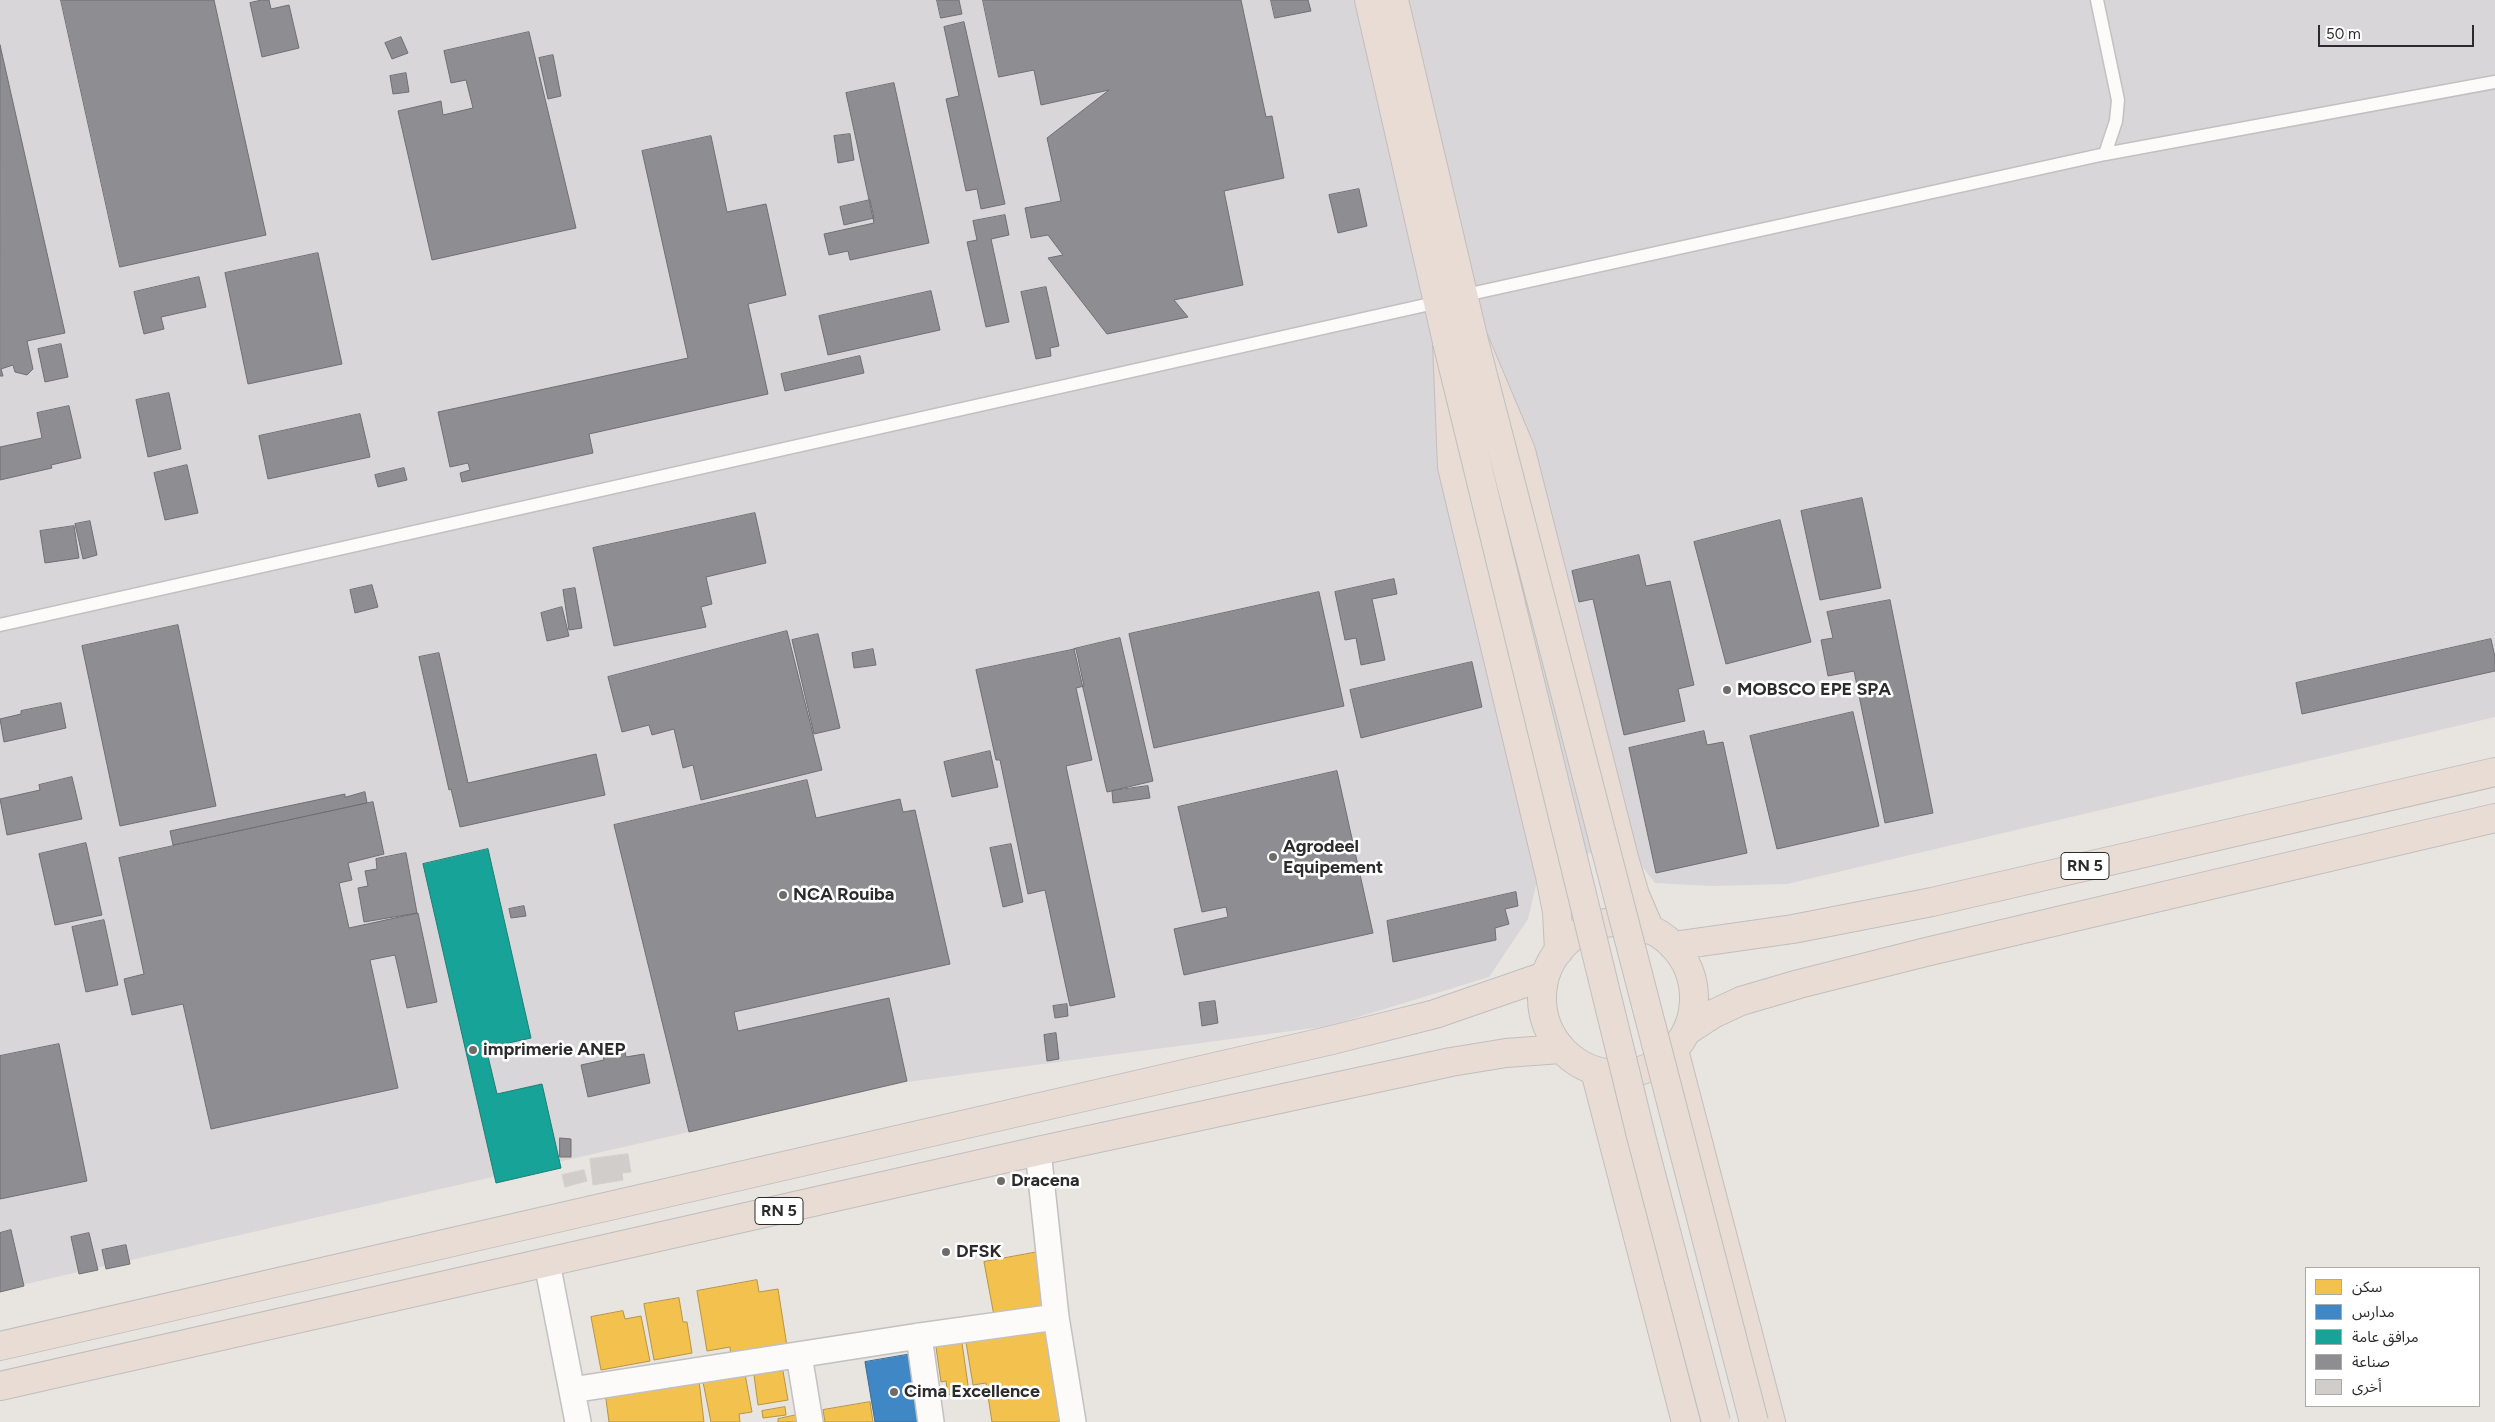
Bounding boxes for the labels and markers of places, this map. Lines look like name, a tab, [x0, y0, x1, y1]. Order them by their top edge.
place label: MOBSCO EPE SPA	[1737, 679, 1891, 701]
marker: MOBSCO EPE SPA	[1721, 684, 1733, 696]
place label: Agrodeel Equipement	[1283, 836, 1383, 879]
marker: Agrodeel Equipement	[1267, 851, 1279, 863]
place label: NCA Rouiba	[793, 884, 894, 906]
marker: NCA Rouiba	[777, 889, 789, 901]
place label: imprimerie ANEP	[483, 1039, 625, 1061]
marker: imprimerie ANEP	[467, 1044, 479, 1056]
place label: Dracena	[1011, 1170, 1080, 1192]
marker: Dracena	[995, 1175, 1007, 1187]
place label: DFSK	[956, 1241, 1001, 1263]
marker: DFSK	[940, 1246, 952, 1258]
place label: Cima Excellence	[904, 1381, 1040, 1403]
marker: Cima Excellence	[888, 1386, 900, 1398]

